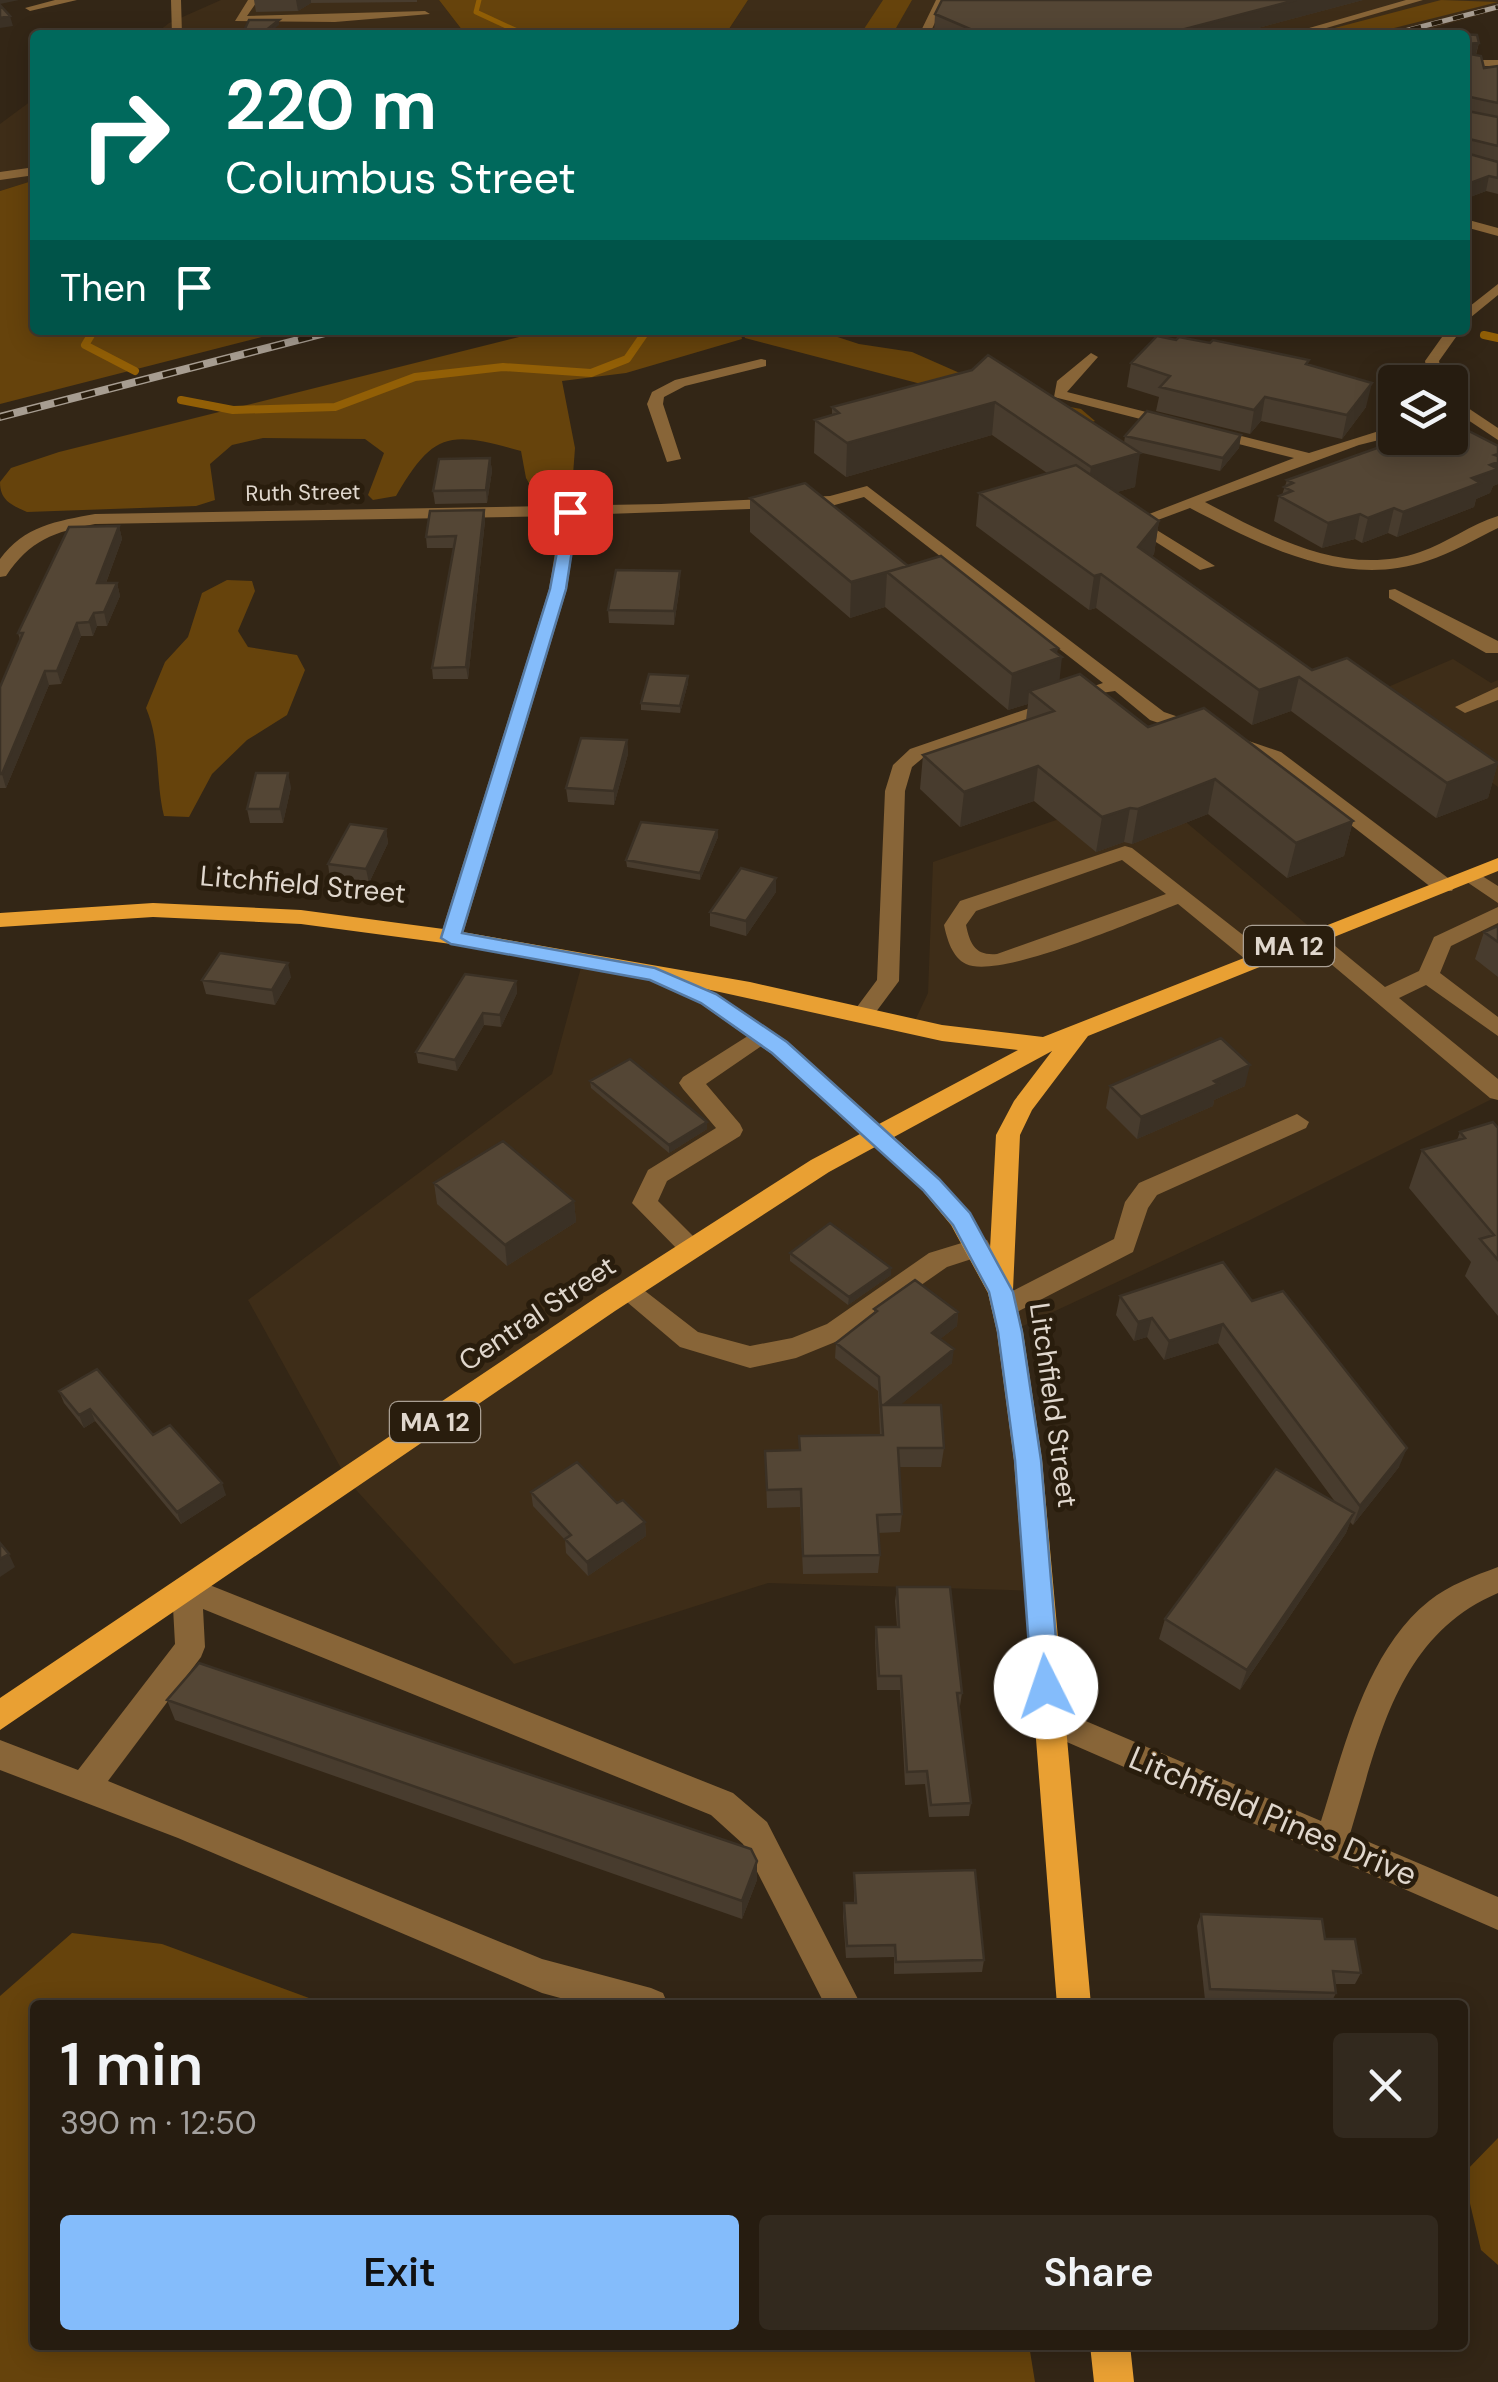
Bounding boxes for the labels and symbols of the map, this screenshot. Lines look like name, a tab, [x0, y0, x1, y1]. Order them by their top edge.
pin	[528, 470, 613, 555]
street label: Ruth Street	[245, 477, 361, 508]
street label: Litchfield Street	[199, 857, 407, 912]
road number: MA 12	[1244, 926, 1334, 966]
street label: Central Street	[452, 1247, 623, 1380]
street label: Litchfield Street	[1021, 1300, 1086, 1510]
road number: MA 12	[390, 1402, 480, 1442]
position arrow	[994, 1635, 1098, 1739]
street label: Litchfield Pines Drive	[1123, 1736, 1423, 1896]

